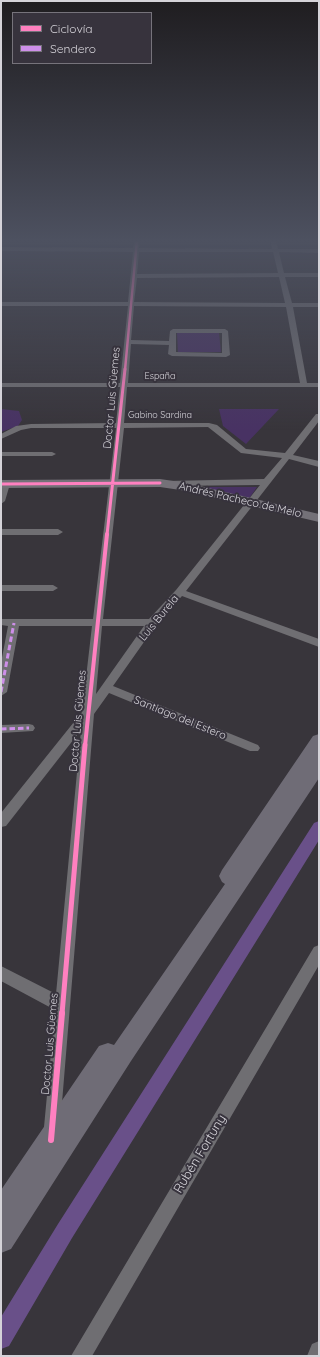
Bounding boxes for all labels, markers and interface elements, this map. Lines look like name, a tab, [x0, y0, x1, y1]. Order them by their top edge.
legend	[12, 12, 152, 64]
text: Ciclovía	[50, 21, 93, 36]
text: Sendero	[50, 41, 96, 56]
street label: Doctor Luis Güemes	[101, 347, 123, 449]
street label: España	[145, 371, 175, 381]
street label: Gabino Sardina	[128, 410, 192, 420]
street label: Andrés Pacheco de Melo	[177, 479, 303, 521]
street label: Luis Burela	[136, 592, 182, 644]
street label: Doctor Luis Güemes	[67, 670, 89, 772]
street label: Santiago del Estero	[132, 693, 228, 743]
street label: Doctor Luis Güemes	[39, 993, 61, 1095]
street label: Rubén Fortuny	[170, 1112, 230, 1196]

